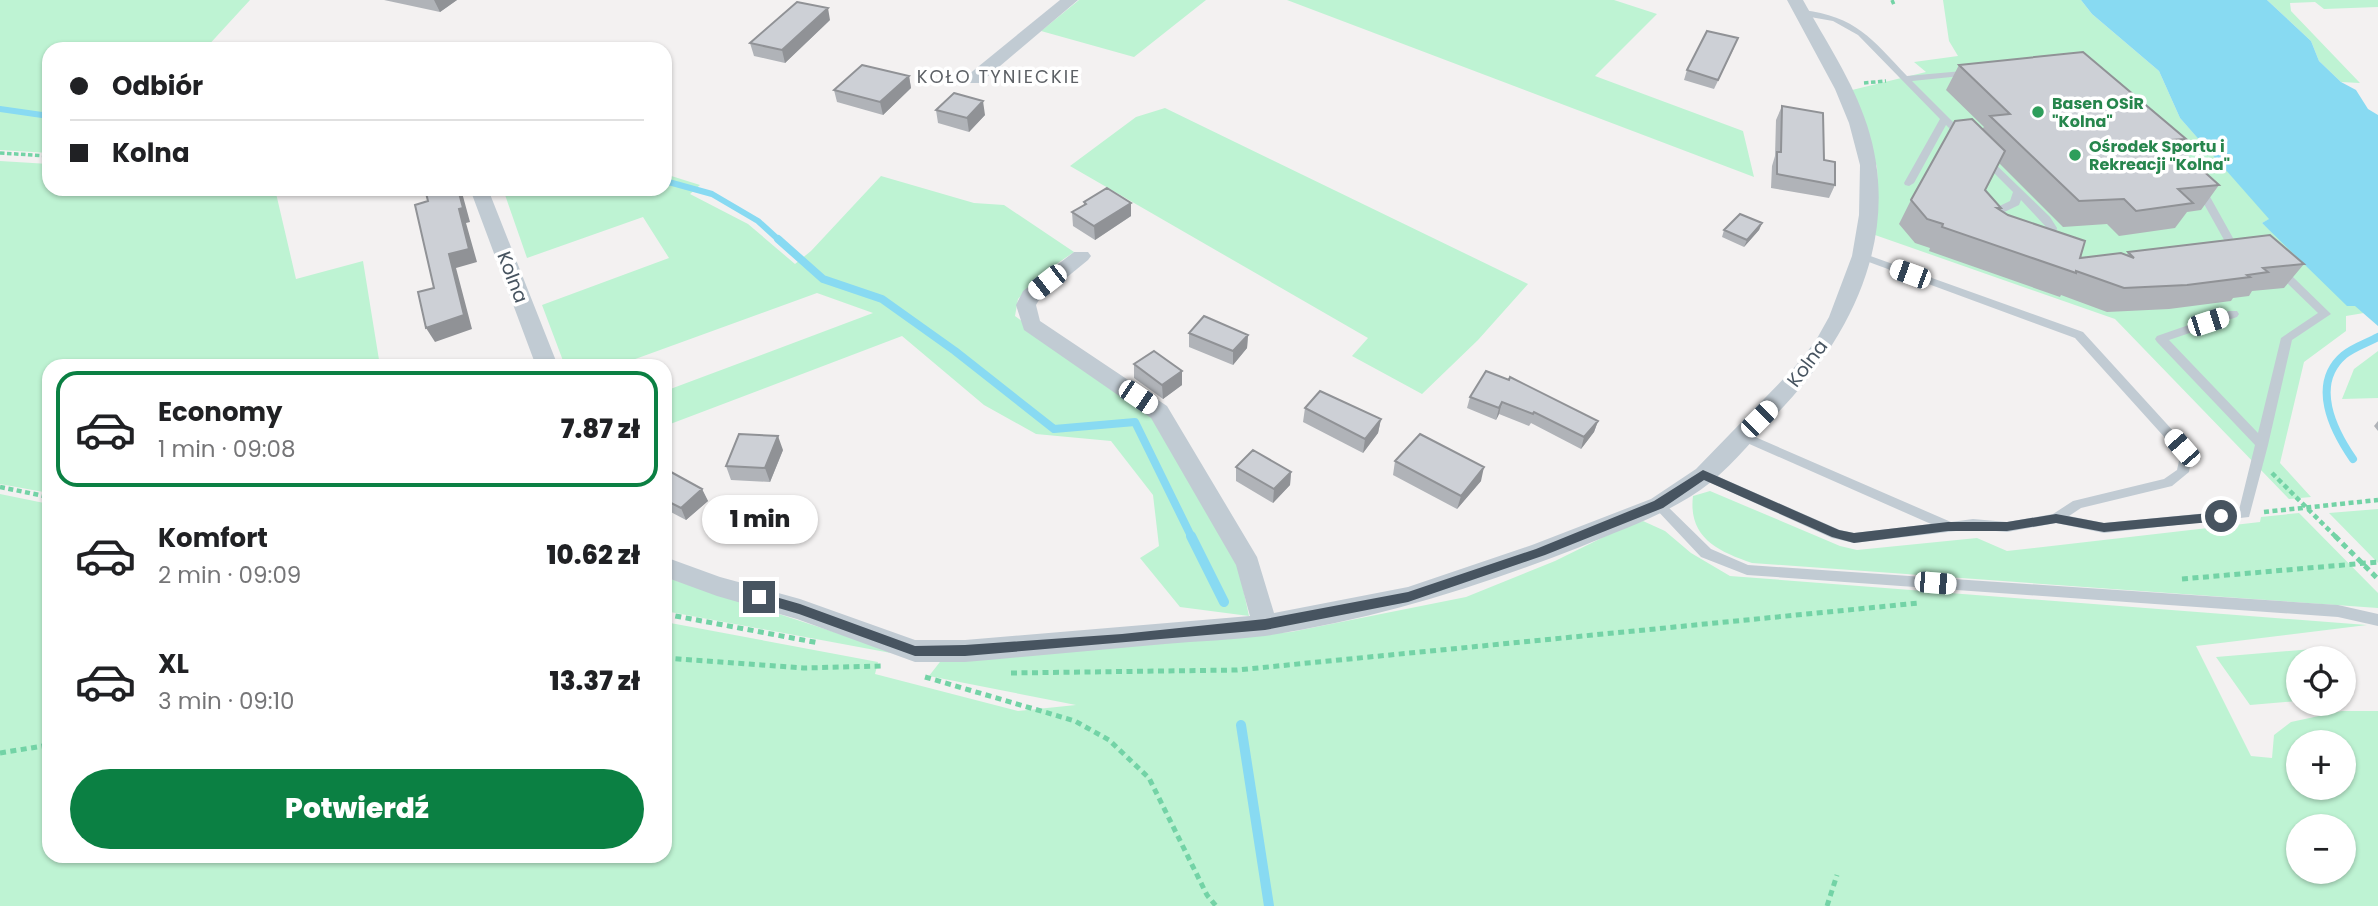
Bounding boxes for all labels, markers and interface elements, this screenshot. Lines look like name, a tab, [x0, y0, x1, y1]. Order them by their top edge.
district label: KOŁO TYNIECKIE	[917, 64, 1081, 89]
text: Odbiór	[112, 68, 203, 104]
place label: Basen OSiR "Kolna"	[2052, 92, 2144, 133]
marker: Basen OSiR "Kolna"	[2030, 104, 2046, 120]
text: Kolna	[112, 135, 190, 171]
place label: Ośrodek Sportu i Rekreacji "Kolna"	[2089, 135, 2230, 176]
marker: Ośrodek Sportu i Rekreacji "Kolna"	[2067, 147, 2083, 163]
street label: Kolna	[490, 247, 535, 307]
car	[1887, 257, 1934, 291]
car	[1024, 261, 1071, 303]
car	[2185, 306, 2232, 338]
street label: Kolna	[1781, 334, 1834, 393]
car	[1115, 377, 1162, 417]
text: Economy	[158, 394, 282, 430]
car	[1737, 397, 1782, 441]
icon: car	[74, 398, 137, 461]
text: 7.87 zł	[561, 411, 640, 447]
car	[2161, 425, 2204, 471]
text: 1 min · 09:08	[158, 433, 296, 465]
callout: 1 min	[701, 496, 817, 544]
route start	[2205, 500, 2237, 532]
text: 1 min	[730, 503, 790, 535]
text: Komfort	[158, 520, 268, 556]
icon: car	[74, 524, 137, 587]
text: 10.62 zł	[547, 537, 640, 573]
text: 2 min · 09:09	[158, 559, 301, 591]
car	[1914, 571, 1957, 595]
route end	[743, 581, 775, 613]
text: XL	[158, 646, 189, 682]
map controls	[2286, 646, 2356, 884]
button: locate	[2286, 646, 2356, 716]
icon: car	[74, 650, 137, 713]
text: 13.37 zł	[550, 663, 640, 699]
text: 3 min · 09:10	[158, 685, 295, 717]
button: +	[2286, 730, 2356, 800]
button: Potwierdź	[70, 769, 644, 849]
button: −	[2286, 814, 2356, 884]

